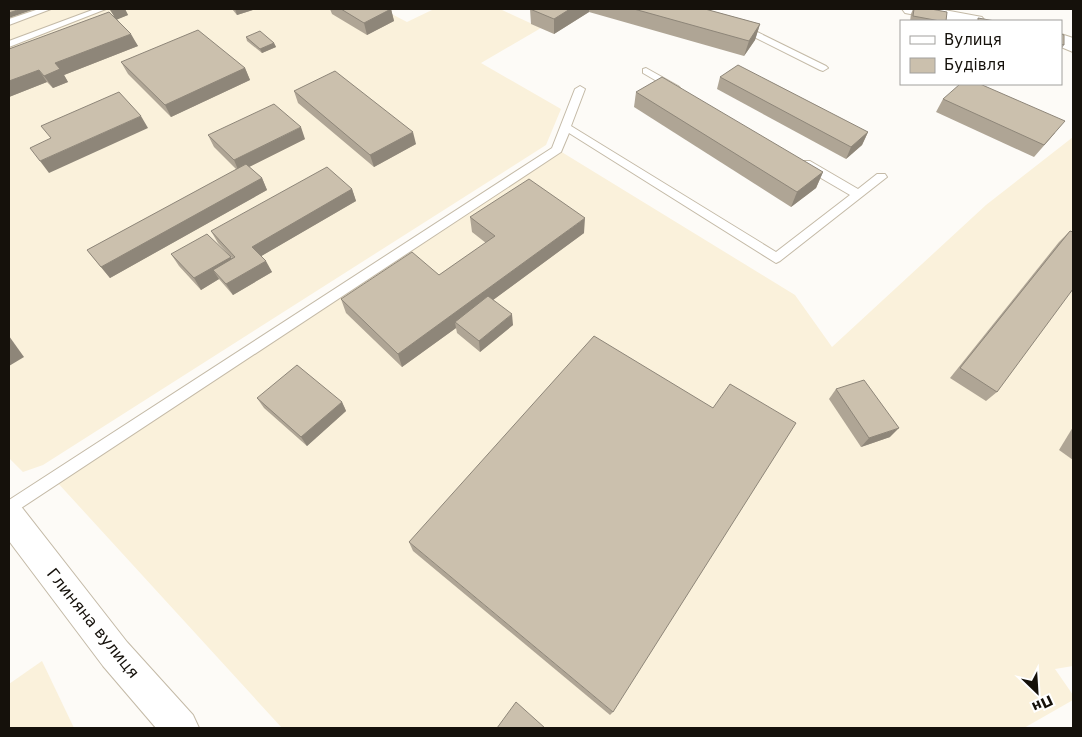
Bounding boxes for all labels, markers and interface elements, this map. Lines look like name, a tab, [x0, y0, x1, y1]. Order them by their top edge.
legend	[900, 20, 1062, 85]
text: Вулиця	[944, 31, 1002, 49]
text: Будівля	[944, 56, 1005, 74]
street label: Глиняна вулиця	[43, 564, 143, 682]
north arrow	[1012, 667, 1062, 717]
text: Пн	[1029, 692, 1056, 716]

